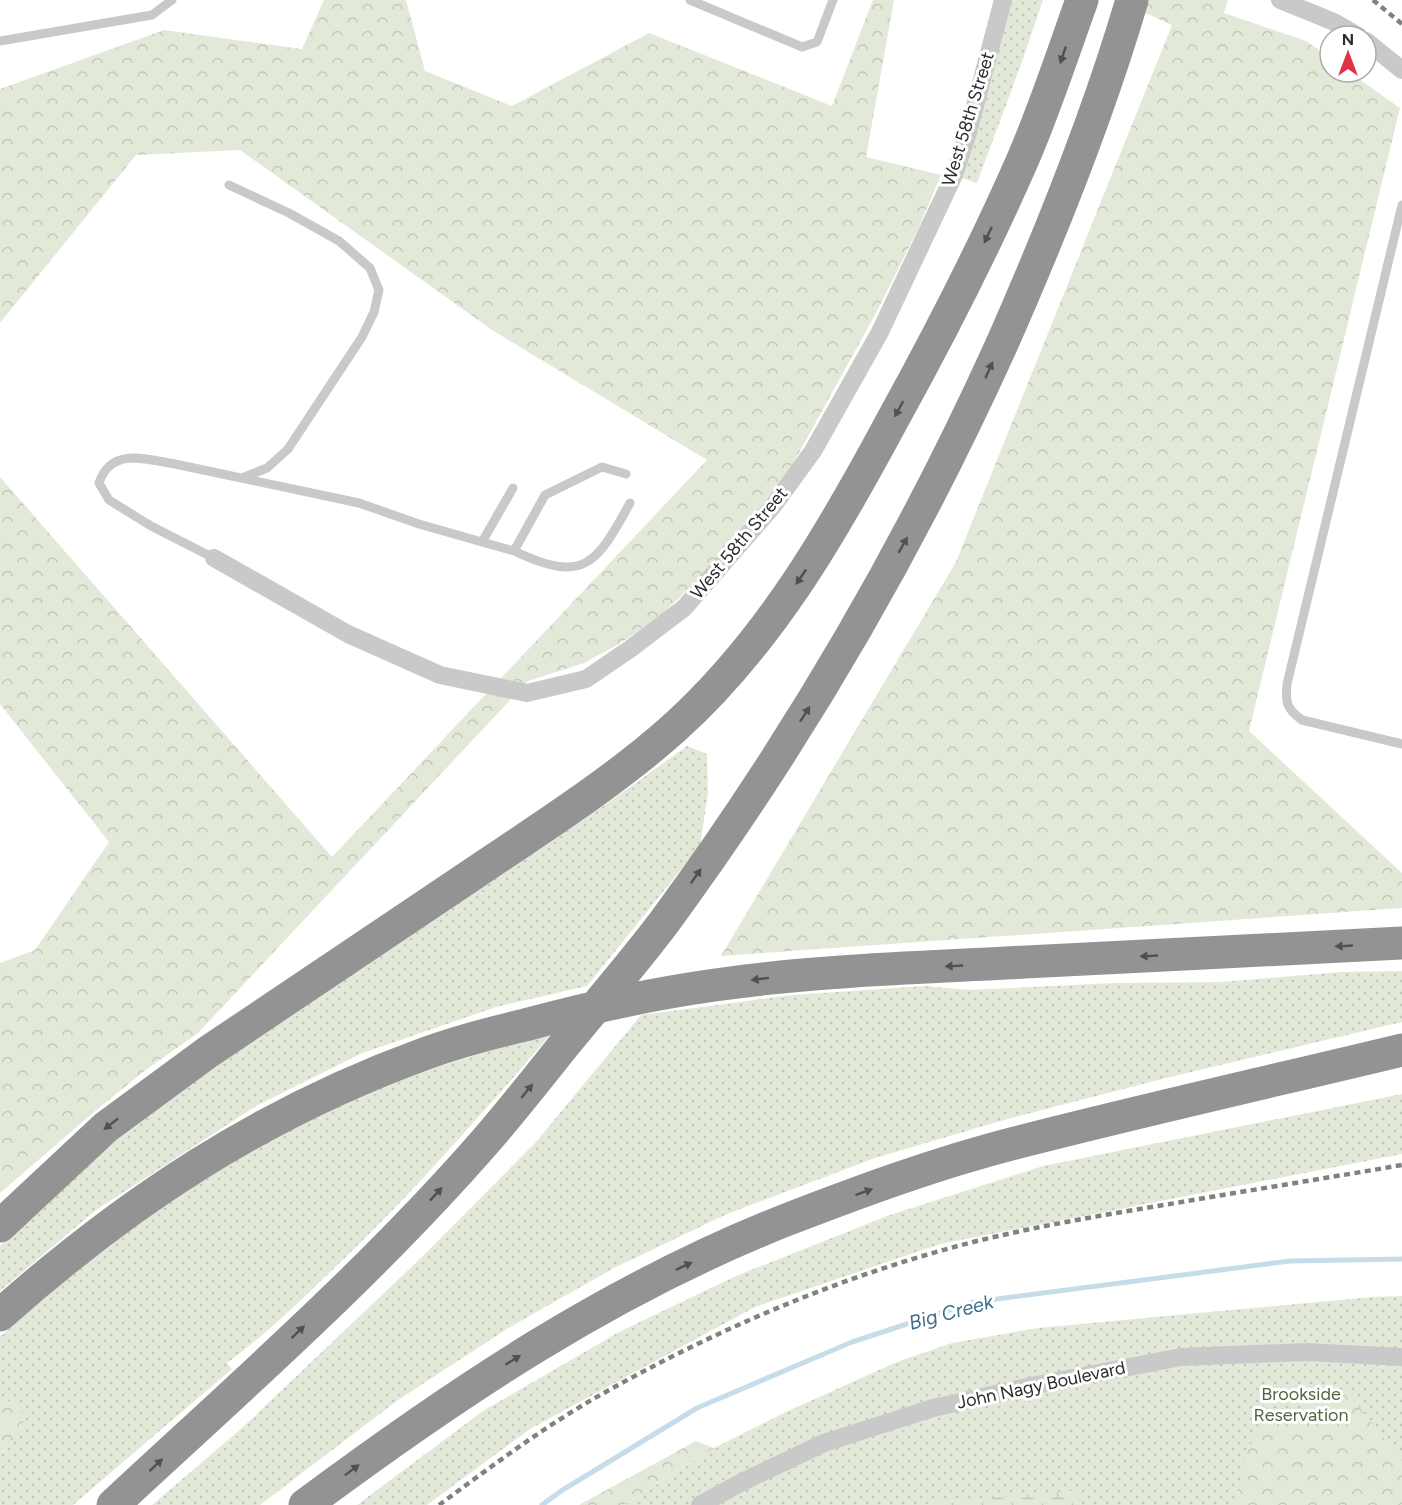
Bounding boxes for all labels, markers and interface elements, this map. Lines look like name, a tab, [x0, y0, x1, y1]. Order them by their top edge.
north arrow	[1318, 24, 1378, 84]
text: N	[1342, 30, 1354, 49]
one-way arrow	[1057, 46, 1067, 64]
street label: West 58th Street	[937, 49, 999, 189]
one-way arrow	[983, 227, 992, 244]
one-way arrow	[985, 362, 994, 379]
one-way arrow	[894, 401, 904, 418]
street label: West 58th Street	[686, 482, 792, 603]
one-way arrow	[897, 537, 908, 553]
one-way arrow	[795, 569, 807, 585]
one-way arrow	[799, 706, 811, 722]
one-way arrow	[690, 868, 702, 883]
one-way arrow	[1334, 942, 1353, 951]
one-way arrow	[1139, 951, 1158, 960]
one-way arrow	[945, 961, 964, 970]
one-way arrow	[750, 975, 769, 984]
one-way arrow	[520, 1083, 533, 1099]
one-way arrow	[103, 1117, 119, 1130]
one-way arrow	[855, 1186, 873, 1196]
one-way arrow	[429, 1187, 442, 1202]
one-way arrow	[675, 1261, 693, 1271]
water label: Big Creek	[906, 1289, 997, 1335]
one-way arrow	[290, 1325, 305, 1339]
one-way arrow	[505, 1354, 521, 1365]
street label: John Nagy Boulevard	[955, 1356, 1127, 1414]
park label: Brookside Reservation	[1253, 1383, 1349, 1426]
one-way arrow	[148, 1458, 163, 1472]
one-way arrow	[344, 1464, 360, 1476]

